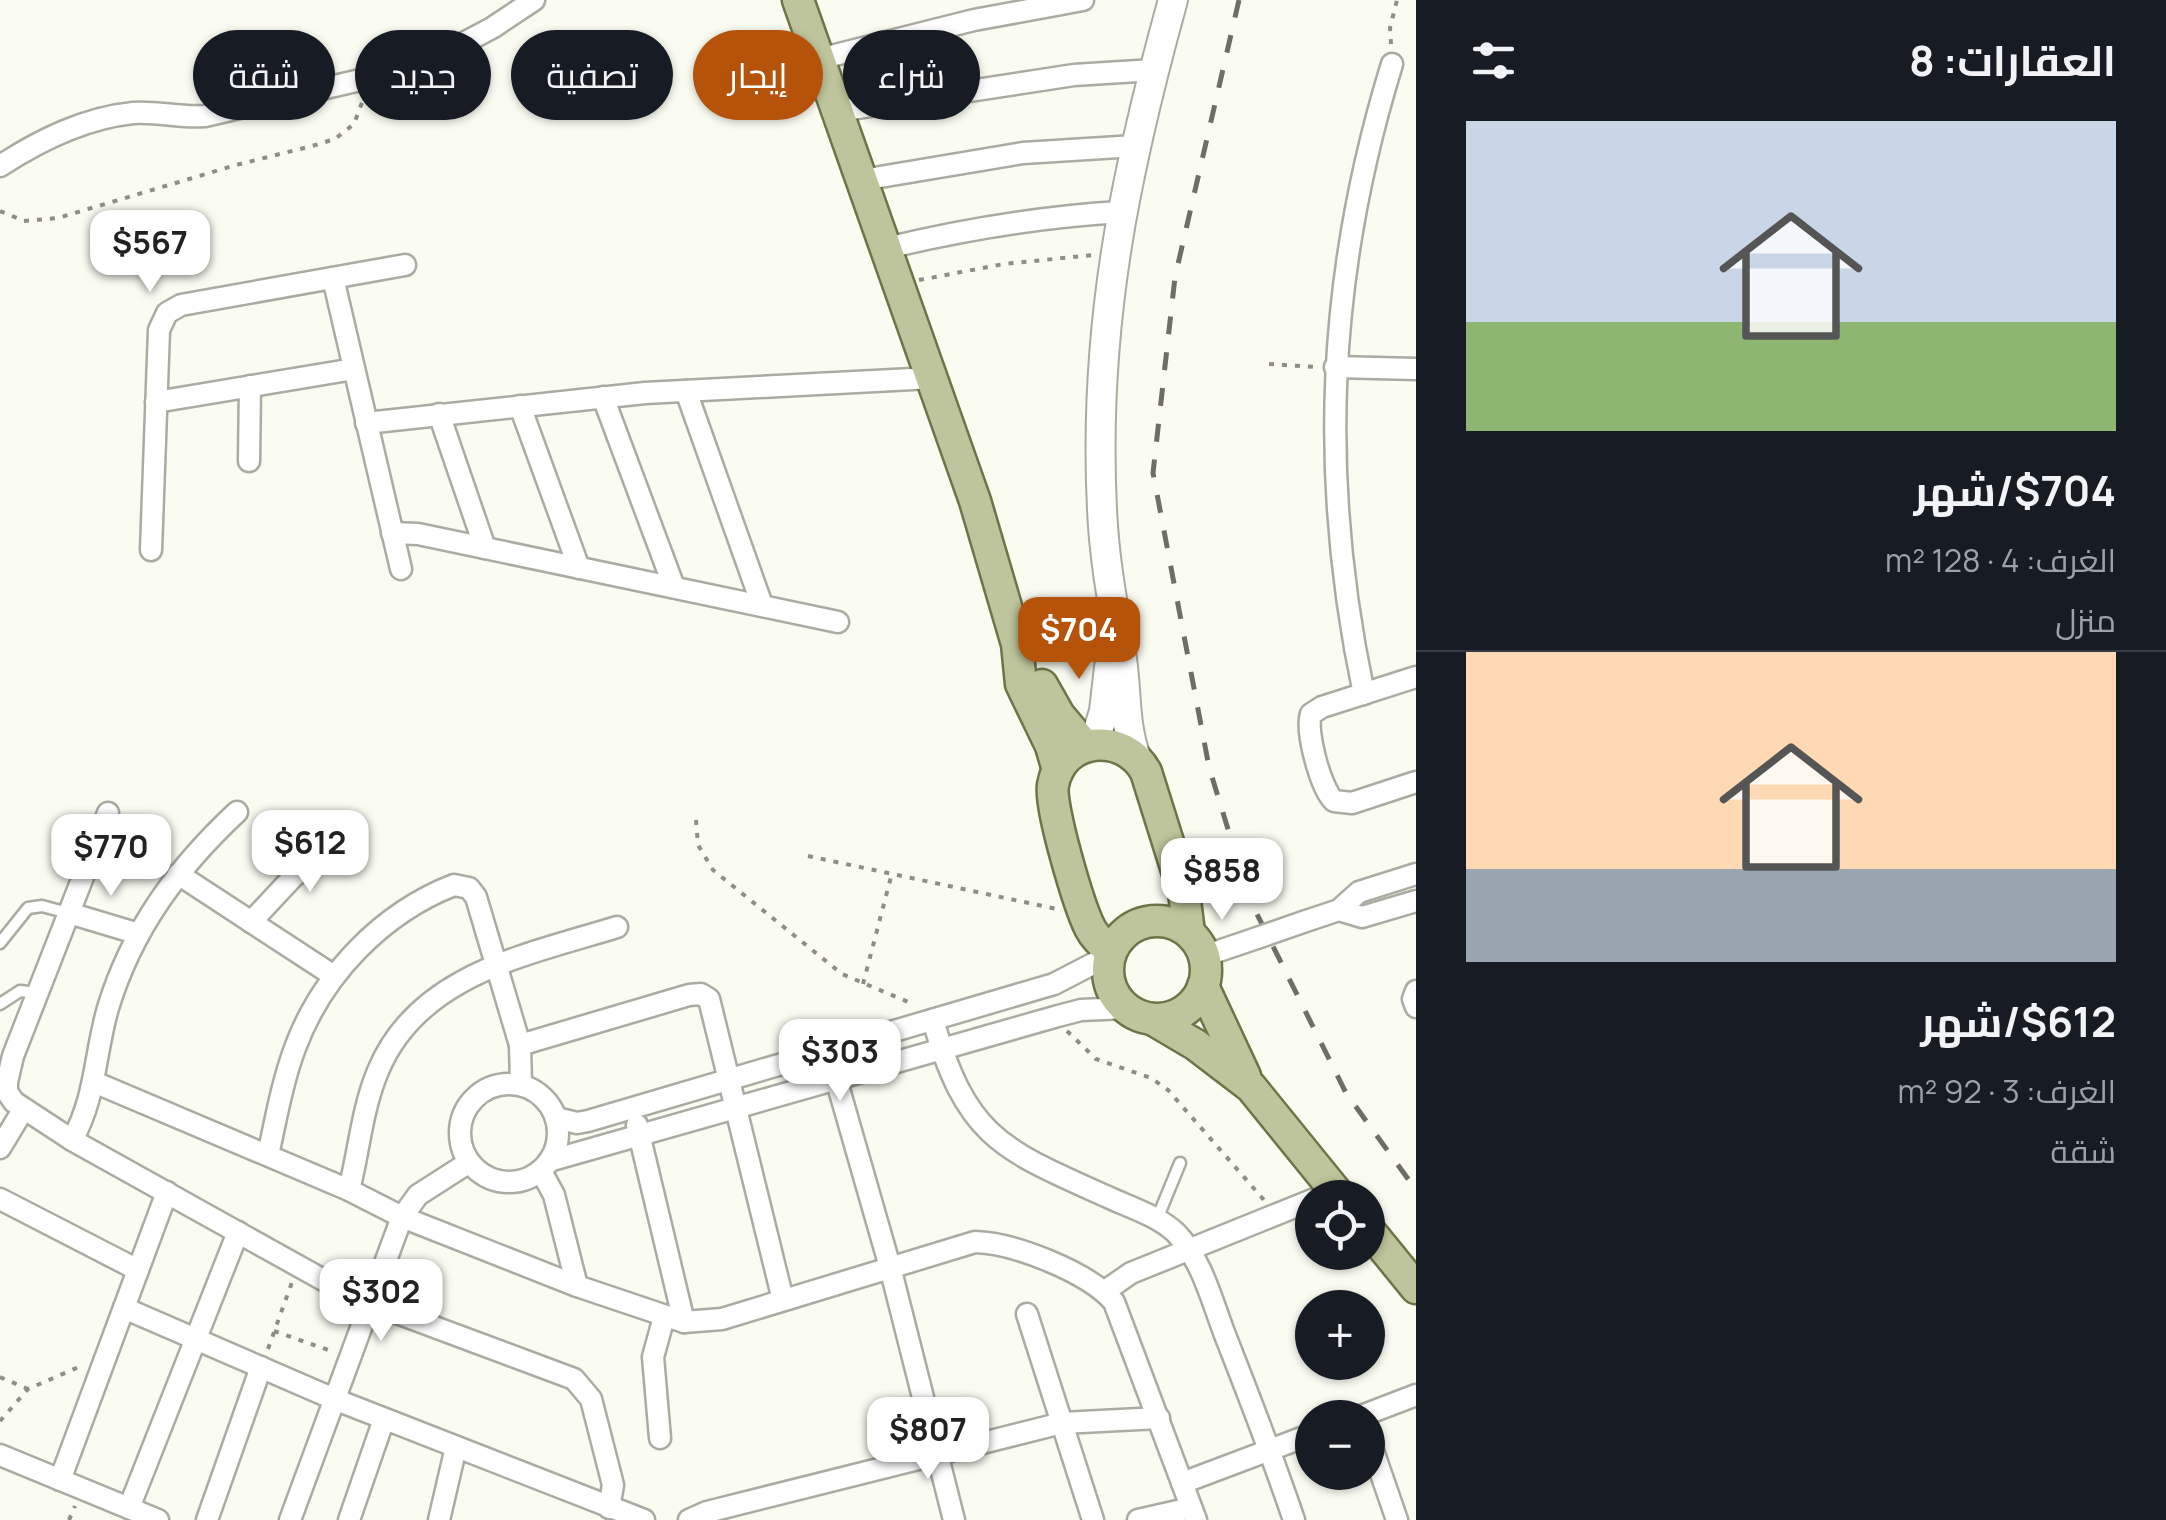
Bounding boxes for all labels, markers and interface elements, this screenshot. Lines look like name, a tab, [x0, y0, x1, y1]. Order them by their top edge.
chip: شقة	[193, 30, 335, 120]
chip: جديد	[355, 30, 491, 120]
chip: تصفية	[511, 30, 673, 120]
chip: إيجار	[693, 30, 823, 120]
chip: شراء	[843, 30, 980, 120]
text: العقارات: 8	[1909, 31, 2116, 89]
icon: filters	[1466, 33, 1521, 88]
icon: home	[1701, 186, 1881, 366]
pin: $567	[91, 210, 209, 295]
text: $567	[112, 220, 188, 264]
text: $704/شهر	[1914, 461, 2116, 519]
text: الغرف: 4 · 128 m²	[1885, 538, 2116, 582]
pin: $704	[1020, 597, 1138, 682]
text: منزل	[2055, 598, 2116, 642]
text: $704	[1040, 607, 1118, 651]
icon: home	[1701, 717, 1881, 897]
pin: $612	[251, 810, 369, 895]
pin: $770	[52, 814, 170, 899]
text: $612	[274, 820, 346, 864]
text: $770	[73, 824, 149, 868]
pin: $858	[1163, 838, 1281, 923]
text: $858	[1183, 848, 1261, 892]
text: $612/شهر	[1920, 992, 2116, 1050]
pin: $303	[781, 1019, 899, 1104]
text: $303	[801, 1029, 879, 1073]
text: الغرف: 3 · 92 m²	[1897, 1069, 2116, 1113]
text: شقة	[2051, 1129, 2116, 1173]
map controls	[1295, 1180, 1385, 1490]
button: locate	[1295, 1180, 1385, 1270]
pin: $302	[322, 1259, 440, 1344]
text: $302	[342, 1269, 420, 1313]
button: +	[1295, 1290, 1385, 1380]
pin: $807	[869, 1397, 987, 1482]
button: −	[1295, 1400, 1385, 1490]
text: $807	[889, 1407, 967, 1451]

